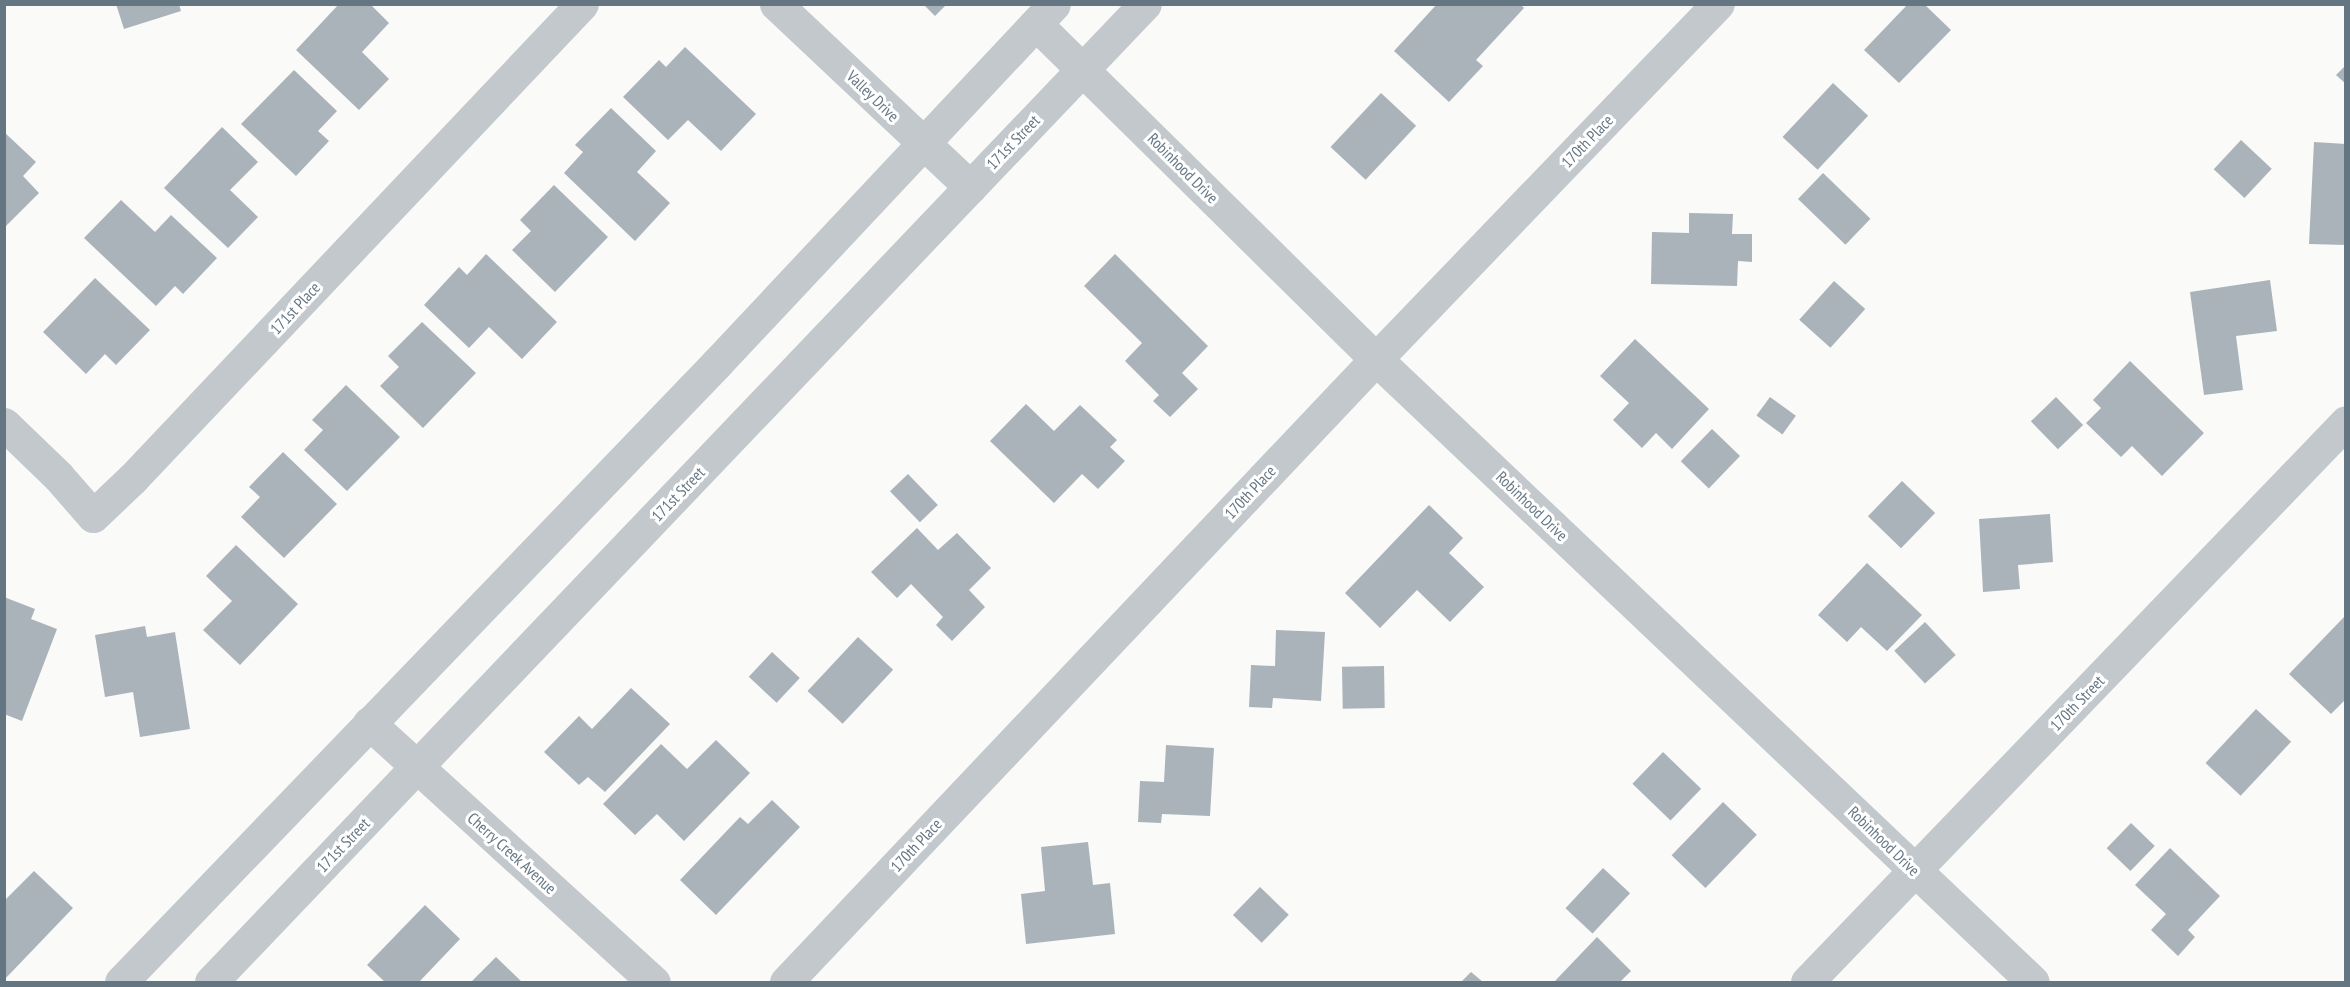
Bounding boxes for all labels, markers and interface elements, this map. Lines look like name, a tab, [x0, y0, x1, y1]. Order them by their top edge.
street label: Valley Drive	[843, 66, 903, 126]
street label: 171st Street	[983, 111, 1043, 173]
street label: 170th Place	[1557, 111, 1617, 171]
street label: Robinhood Drive	[1144, 129, 1222, 207]
street label: 171st Place	[266, 278, 324, 338]
street label: 170th Place	[1221, 461, 1279, 523]
street label: 171st Street	[648, 463, 708, 525]
street label: Robinhood Drive	[1492, 467, 1572, 545]
street label: 170th Street	[2046, 671, 2108, 735]
street label: Robinhood Drive	[1844, 802, 1924, 880]
street label: Cherry Creek Avenue	[463, 808, 561, 898]
street label: 171st Street	[313, 814, 373, 876]
street label: 170th Place	[887, 814, 945, 876]

